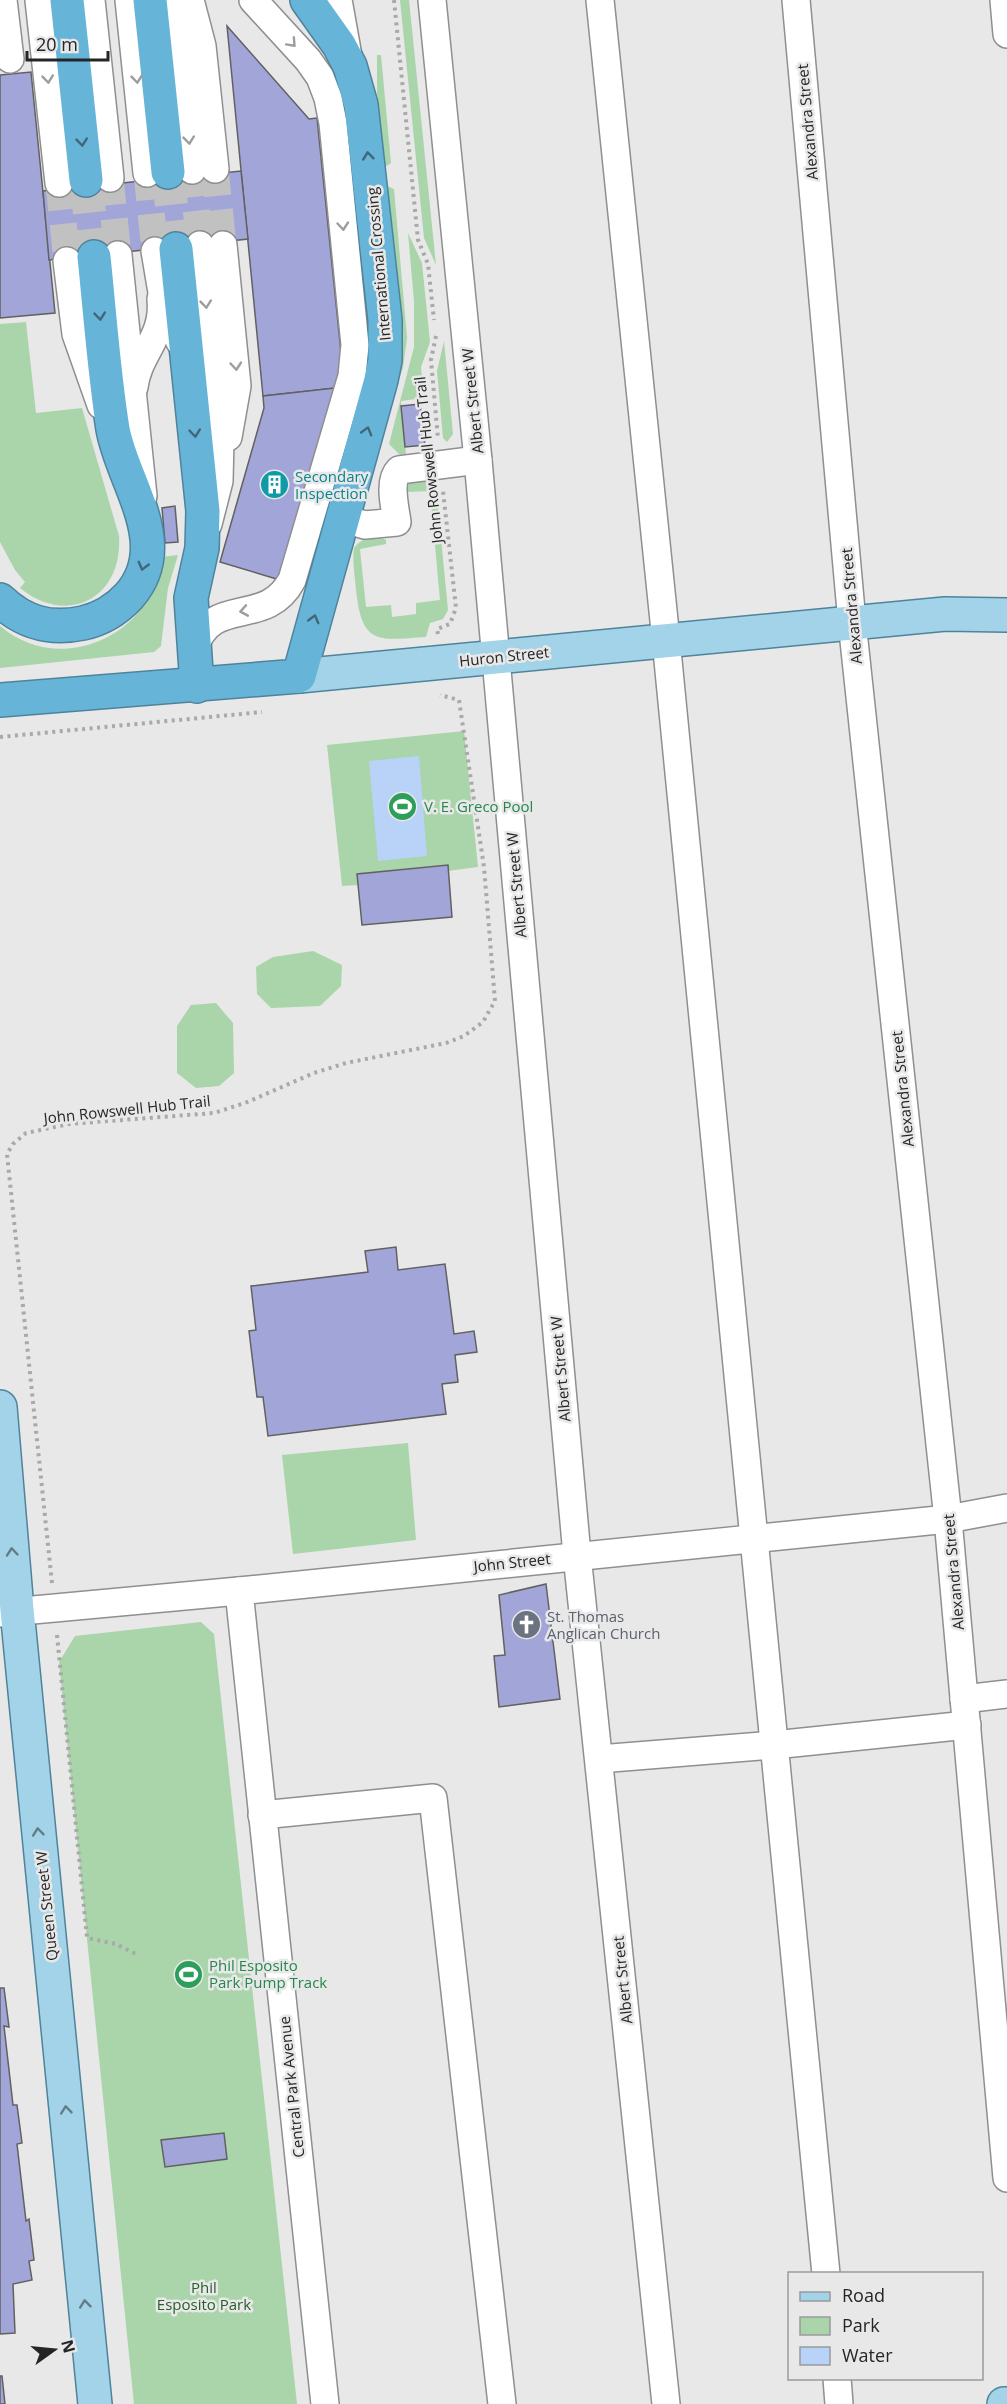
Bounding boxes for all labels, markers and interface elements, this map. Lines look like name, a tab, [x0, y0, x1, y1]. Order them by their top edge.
scale bar	[27, 24, 108, 62]
text: 20 m	[36, 32, 78, 56]
one-way arrow	[285, 36, 296, 47]
street label: Alexandra Street	[792, 63, 822, 181]
one-way arrow	[41, 74, 54, 84]
one-way arrow	[131, 75, 143, 84]
one-way arrow	[182, 136, 195, 145]
one-way arrow	[75, 137, 88, 146]
one-way arrow	[362, 151, 375, 160]
street label: International Crossing	[361, 186, 395, 342]
one-way arrow	[336, 221, 349, 230]
one-way arrow	[199, 299, 212, 308]
one-way arrow	[93, 311, 106, 320]
street label: Albert Street W	[457, 347, 487, 455]
one-way arrow	[229, 361, 242, 370]
street label: John Rowswell Hub Trail	[409, 376, 447, 546]
one-way arrow	[359, 426, 372, 436]
one-way arrow	[188, 428, 201, 438]
place label: Secondary Inspection	[295, 466, 369, 503]
building icon: Secondary Inspection	[258, 469, 290, 501]
street label: Alexandra Street	[836, 547, 866, 665]
one-way arrow	[138, 561, 151, 571]
one-way arrow	[239, 604, 249, 617]
one-way arrow	[307, 614, 320, 624]
street label: Huron Street	[458, 641, 550, 671]
sports icon: V. E. Greco Pool	[387, 790, 419, 822]
place label: V. E. Greco Pool	[424, 796, 533, 816]
street label: Albert Street W	[501, 831, 531, 939]
street label: Alexandra Street	[886, 1030, 918, 1148]
street label: John Rowswell Hub Trail	[41, 1090, 211, 1128]
street label: Albert Street W	[545, 1315, 575, 1423]
street label: Alexandra Street	[938, 1513, 968, 1631]
one-way arrow	[6, 1548, 19, 1557]
street label: John Street	[471, 1548, 551, 1576]
place label: St. Thomas Anglican Church	[547, 1606, 660, 1643]
church icon: St. Thomas Anglican Church	[510, 1609, 542, 1641]
one-way arrow	[32, 1828, 45, 1837]
street label: Queen Street W	[30, 1850, 62, 1962]
street label: Albert Street	[607, 1935, 637, 2025]
place label: Phil Esposito Park Pump Track	[209, 1955, 327, 1992]
sports icon: Phil Esposito Park Pump Track	[172, 1958, 204, 1990]
street label: Central Park Avenue	[274, 2015, 308, 2159]
one-way arrow	[60, 2105, 73, 2114]
legend	[788, 2272, 983, 2380]
park label: Phil Esposito Park	[157, 2277, 251, 2314]
text: Road	[842, 2283, 885, 2307]
one-way arrow	[79, 2299, 92, 2309]
text: Park	[842, 2313, 880, 2337]
north arrow	[24, 2320, 84, 2380]
text: N	[56, 2337, 81, 2355]
text: Water	[842, 2343, 893, 2367]

